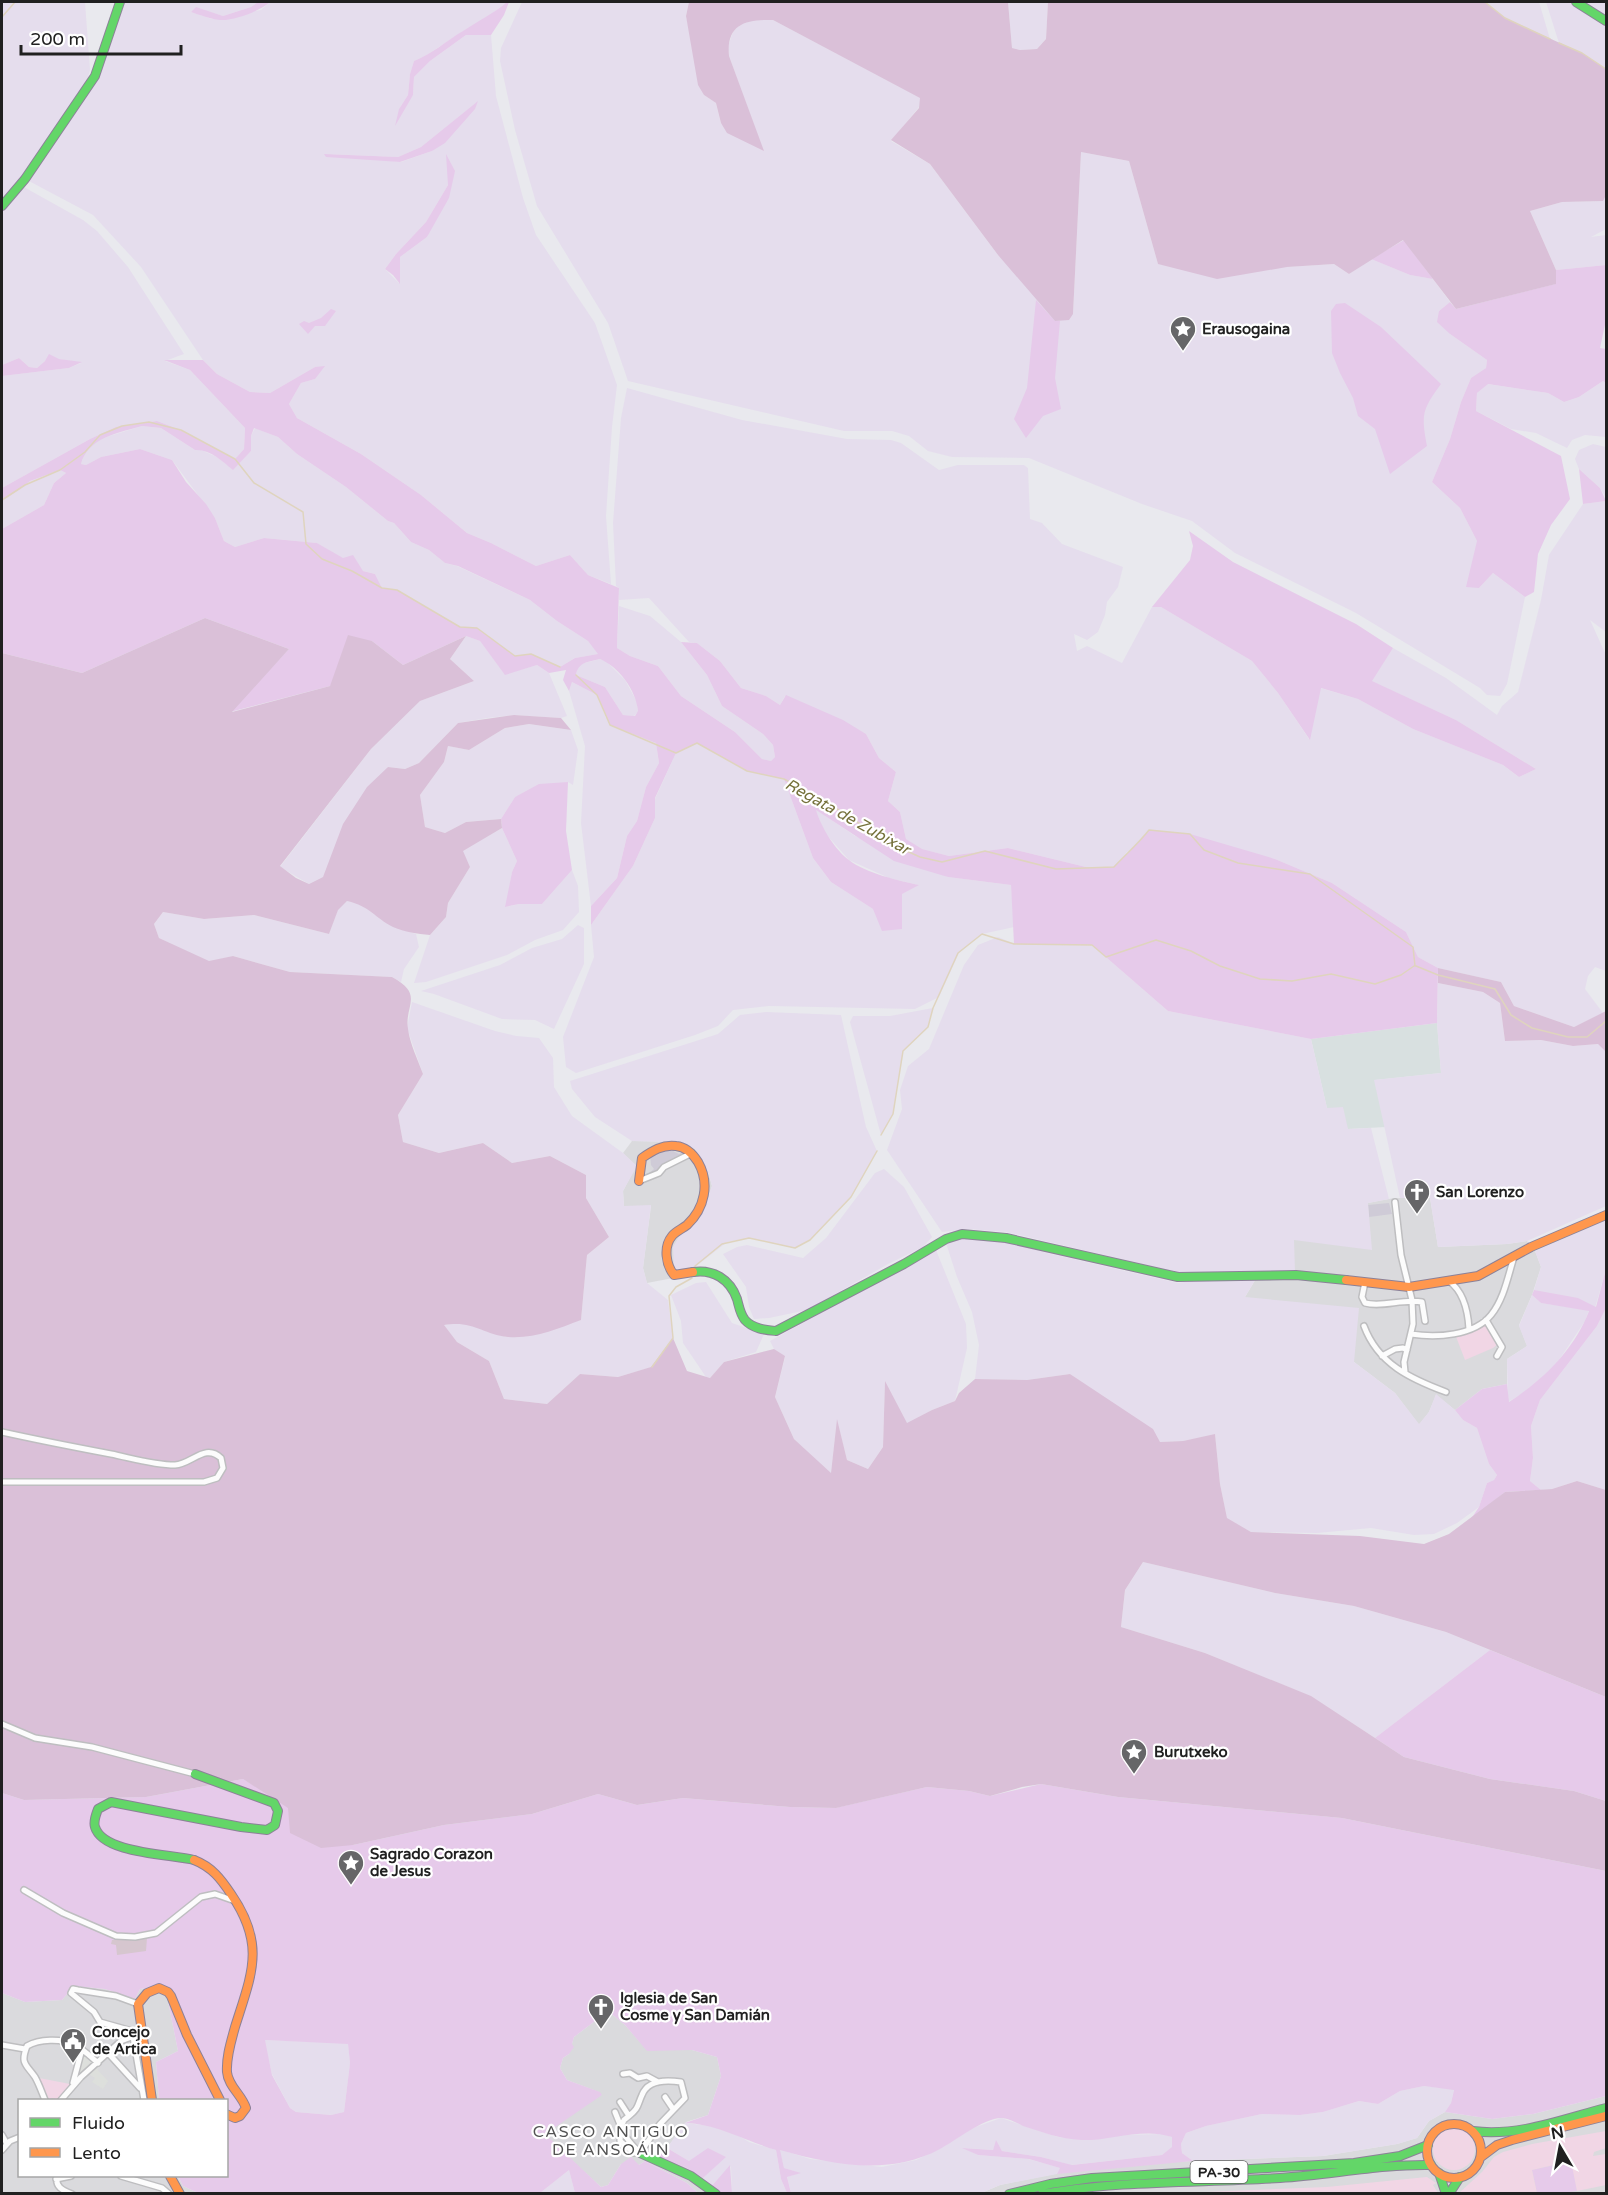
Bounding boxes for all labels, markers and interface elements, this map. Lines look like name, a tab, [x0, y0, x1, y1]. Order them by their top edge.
scale bar	[21, 18, 182, 56]
text: 200 m	[30, 28, 85, 50]
place icon: Erausogaina	[1168, 314, 1198, 352]
place label: Erausogaina	[1202, 320, 1290, 339]
water label: Regata de Zubixar	[782, 774, 915, 860]
church icon: San Lorenzo	[1402, 1177, 1432, 1215]
place label: San Lorenzo	[1436, 1183, 1524, 1201]
place icon: Burutxeko	[1119, 1737, 1149, 1775]
place label: Burutxeko	[1154, 1743, 1228, 1761]
place label: Sagrado Corazon de Jesus	[370, 1845, 493, 1880]
place icon: Sagrado Corazon de Jesus	[336, 1848, 366, 1886]
place label: Iglesia de San Cosme y San Damián	[620, 1989, 770, 2025]
church icon: Iglesia de San Cosme y San Damián	[586, 1992, 616, 2030]
place label: Concejo de Artica	[92, 2023, 157, 2058]
public building icon: Concejo de Artica	[58, 2026, 88, 2064]
legend	[18, 2099, 228, 2177]
text: Fluido	[72, 2112, 125, 2134]
north arrow	[1530, 2117, 1590, 2177]
district label: CASCO ANTIGUO DE ANSOÁIN	[533, 2122, 689, 2160]
text: N	[1550, 2122, 1566, 2144]
text: Lento	[72, 2142, 121, 2164]
road number: PA-30	[1190, 2161, 1248, 2183]

